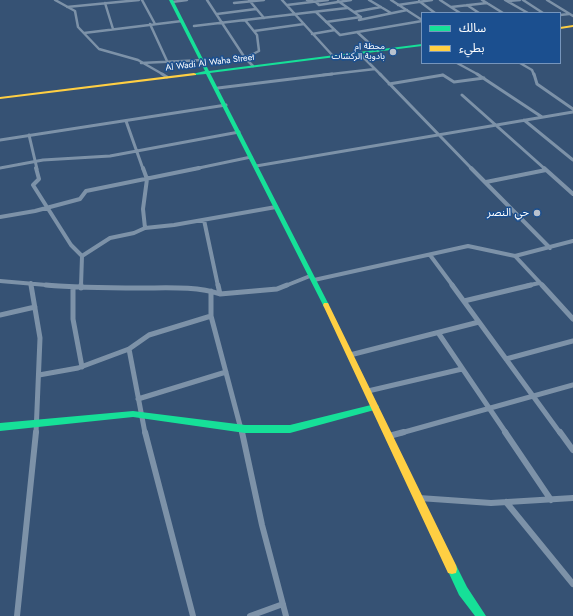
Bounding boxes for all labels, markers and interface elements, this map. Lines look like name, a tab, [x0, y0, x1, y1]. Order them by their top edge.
legend	[421, 12, 561, 64]
text: سالك	[459, 19, 486, 37]
text: بطيء	[459, 39, 485, 57]
place label: محطة ام بادوبة الركشات	[332, 42, 385, 63]
marker: محطة ام بادوبة الركشات	[388, 47, 398, 57]
street label: Al Wadi Al Waha Street	[165, 52, 255, 74]
place label: حي النصر	[487, 206, 529, 220]
marker: حي النصر	[532, 208, 542, 218]

